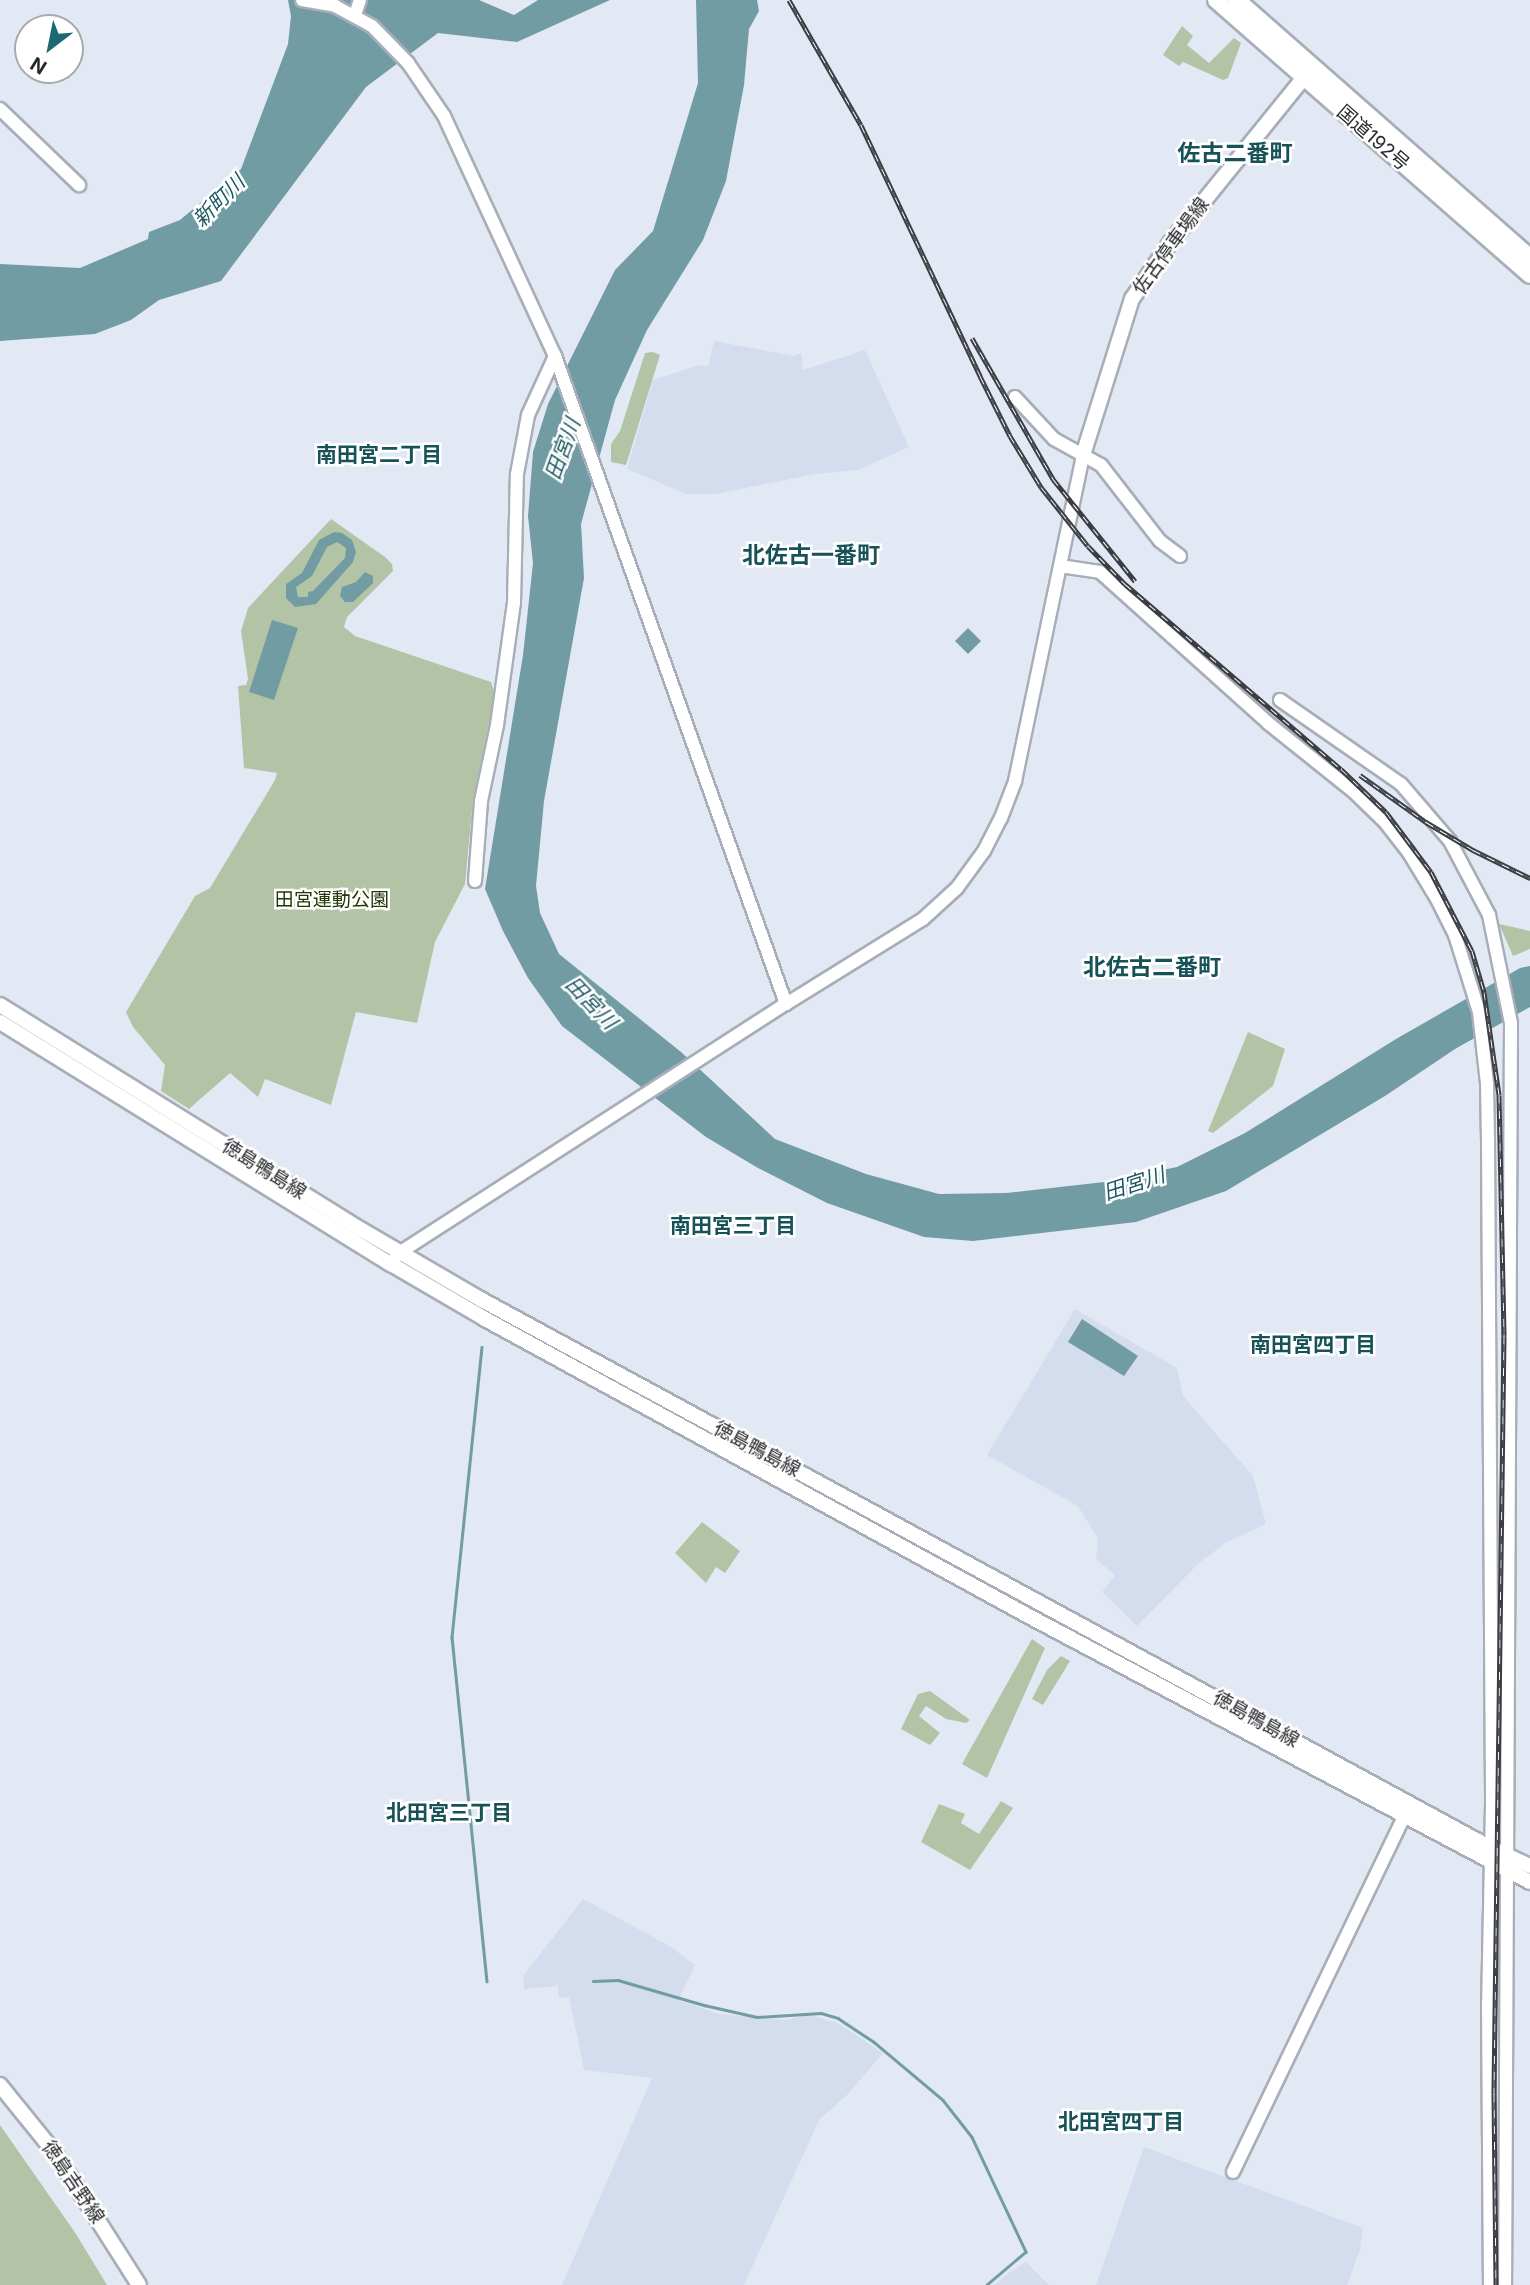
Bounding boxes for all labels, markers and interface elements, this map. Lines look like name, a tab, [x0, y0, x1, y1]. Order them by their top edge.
north arrow	[14, 14, 84, 84]
text: N	[26, 52, 51, 79]
street label: 国道192号	[1332, 100, 1414, 176]
district label: 佐古二番町	[1178, 139, 1292, 167]
water label: 新町川	[188, 170, 250, 232]
street label: 佐古停車場線	[1128, 193, 1214, 299]
water label: 田宮川	[540, 415, 586, 483]
district label: 南田宮二丁目	[316, 442, 442, 468]
district label: 北佐古一番町	[742, 541, 880, 569]
park label: 田宮運動公園	[275, 889, 389, 911]
district label: 北佐古二番町	[1083, 953, 1221, 981]
water label: 田宮川	[560, 972, 622, 1034]
street label: 徳島鴨島線	[218, 1134, 310, 1204]
water label: 田宮川	[1100, 1162, 1168, 1206]
district label: 南田宮三丁目	[670, 1213, 796, 1239]
district label: 南田宮四丁目	[1250, 1332, 1376, 1358]
street label: 徳島鴨島線	[710, 1417, 804, 1481]
street label: 徳島鴨島線	[1209, 1686, 1303, 1752]
district label: 北田宮三丁目	[386, 1800, 512, 1826]
district label: 北田宮四丁目	[1058, 2109, 1184, 2135]
street label: 徳島吉野線	[37, 2136, 109, 2228]

